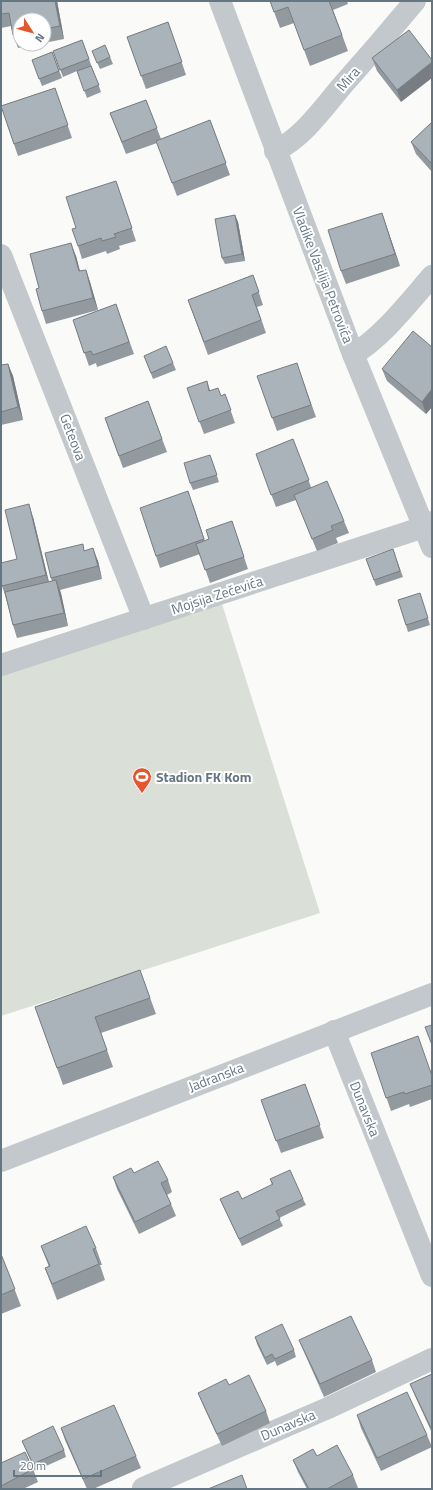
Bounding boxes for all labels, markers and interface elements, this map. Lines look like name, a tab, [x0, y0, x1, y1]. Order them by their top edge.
north arrow	[12, 12, 52, 52]
text: N	[31, 30, 49, 46]
street label: Mira	[331, 62, 364, 96]
street label: Vladike Vasilija Petrovića	[288, 204, 359, 346]
street label: Geteova	[55, 410, 92, 463]
street label: Mojsija Zečevića	[168, 570, 265, 619]
sports icon: Stadion FK Kom	[131, 766, 153, 794]
place label: Stadion FK Kom	[156, 766, 251, 787]
street label: Jadranska	[185, 1056, 247, 1097]
street label: Dunavska	[345, 1078, 386, 1140]
street label: Dunavska	[257, 1404, 318, 1445]
scale bar	[14, 1452, 101, 1478]
text: 20 m	[20, 1456, 46, 1475]

